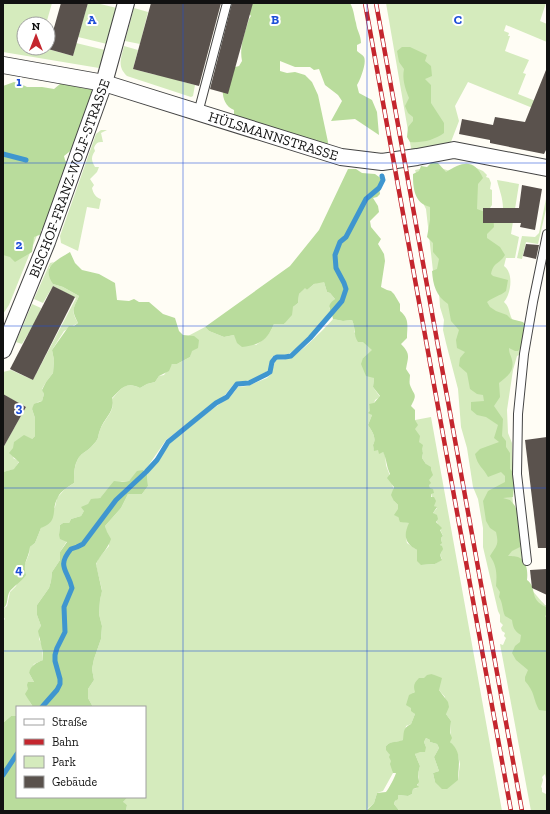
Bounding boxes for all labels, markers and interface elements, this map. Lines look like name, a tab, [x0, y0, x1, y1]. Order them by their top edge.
text: A	[88, 12, 97, 27]
text: B	[271, 12, 279, 27]
text: C	[454, 12, 462, 27]
north arrow	[16, 16, 56, 56]
text: N	[32, 20, 41, 33]
text: 1	[16, 74, 22, 89]
street label: BISCHOF-FRANZ-WOLF-STRASSE	[25, 77, 114, 280]
street label: HÜLSMANNSTRASSE	[206, 108, 340, 165]
text: 2	[16, 237, 23, 252]
text: 3	[16, 400, 23, 415]
text: 4	[15, 562, 23, 577]
legend	[16, 706, 146, 798]
text: Straße	[52, 715, 88, 729]
text: Bahn	[52, 735, 79, 749]
text: Park	[52, 755, 77, 769]
text: Gebäude	[52, 775, 97, 789]

